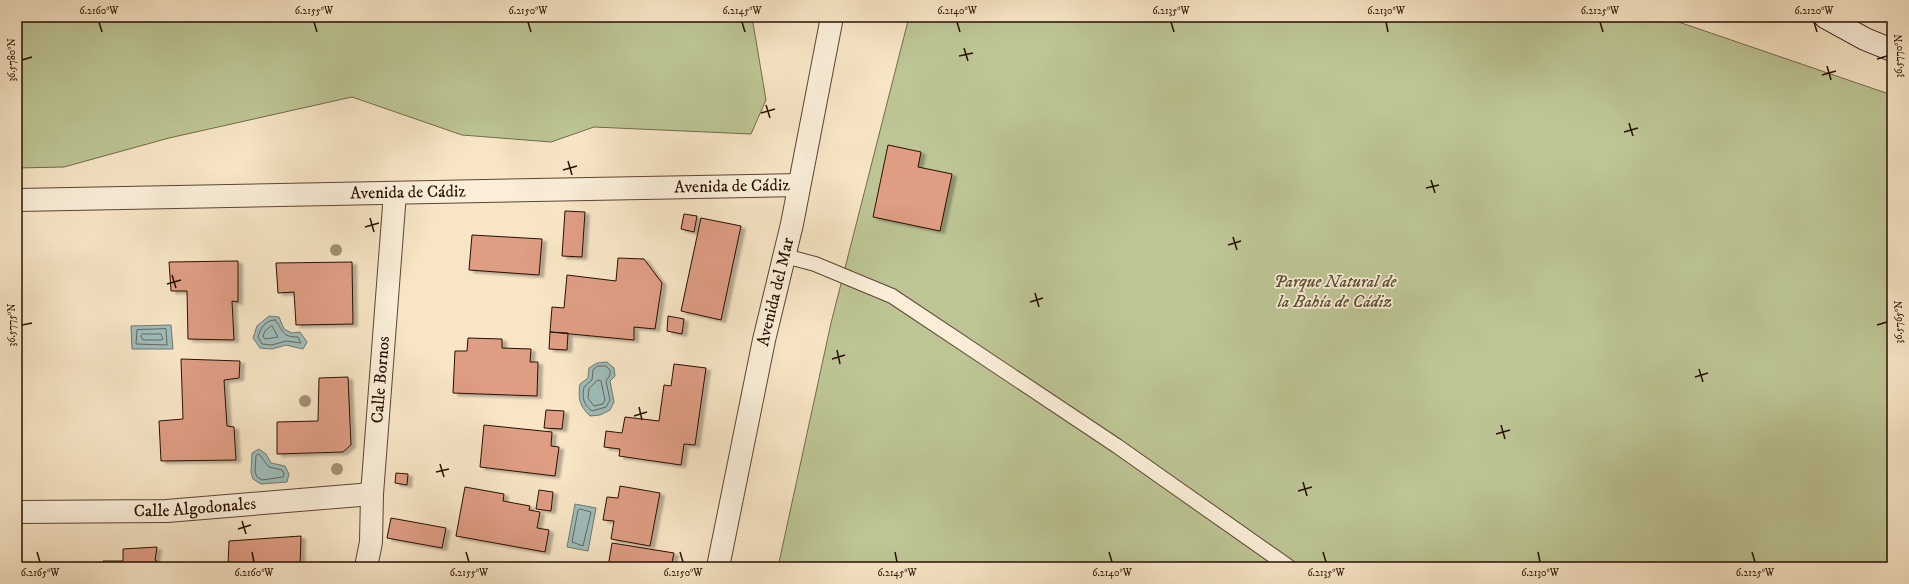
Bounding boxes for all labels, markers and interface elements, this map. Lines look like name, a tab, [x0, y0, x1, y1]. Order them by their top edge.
text: 6.2160°W	[79, 5, 119, 17]
text: 6.2155°W	[295, 5, 334, 17]
text: 6.2150°W	[509, 5, 548, 17]
text: 6.2145°W	[722, 5, 762, 17]
text: 6.2140°W	[937, 5, 978, 17]
text: 6.2135°W	[1152, 5, 1190, 17]
text: 6.2130°W	[1367, 5, 1406, 17]
text: 6.2125°W	[1581, 5, 1620, 17]
text: 6.2120°W	[1795, 5, 1834, 17]
text: 36.5770°N	[1893, 34, 1905, 78]
text: 36.5780°N	[6, 38, 18, 82]
street label: Avenida de Cádiz	[674, 174, 791, 198]
street label: Avenida de Cádiz	[350, 180, 467, 205]
street label: Avenida del Mar	[752, 235, 799, 348]
park label: Parque Natural de la Bahía de Cádiz	[1274, 271, 1397, 313]
text: 36.5765°N	[1893, 301, 1905, 343]
text: 36.5775°N	[6, 303, 18, 347]
street label: Calle Bornos	[366, 335, 395, 424]
street label: Calle Algodonales	[134, 493, 257, 522]
text: 6.2165°W	[21, 567, 60, 579]
text: 6.2160°W	[234, 567, 274, 579]
text: 6.2155°W	[450, 567, 489, 579]
text: 6.2150°W	[664, 567, 703, 579]
text: 6.2145°W	[877, 567, 917, 579]
text: 6.2140°W	[1092, 567, 1133, 579]
text: 6.2135°W	[1307, 567, 1345, 579]
text: 6.2130°W	[1521, 567, 1560, 579]
text: 6.2125°W	[1736, 567, 1775, 579]

